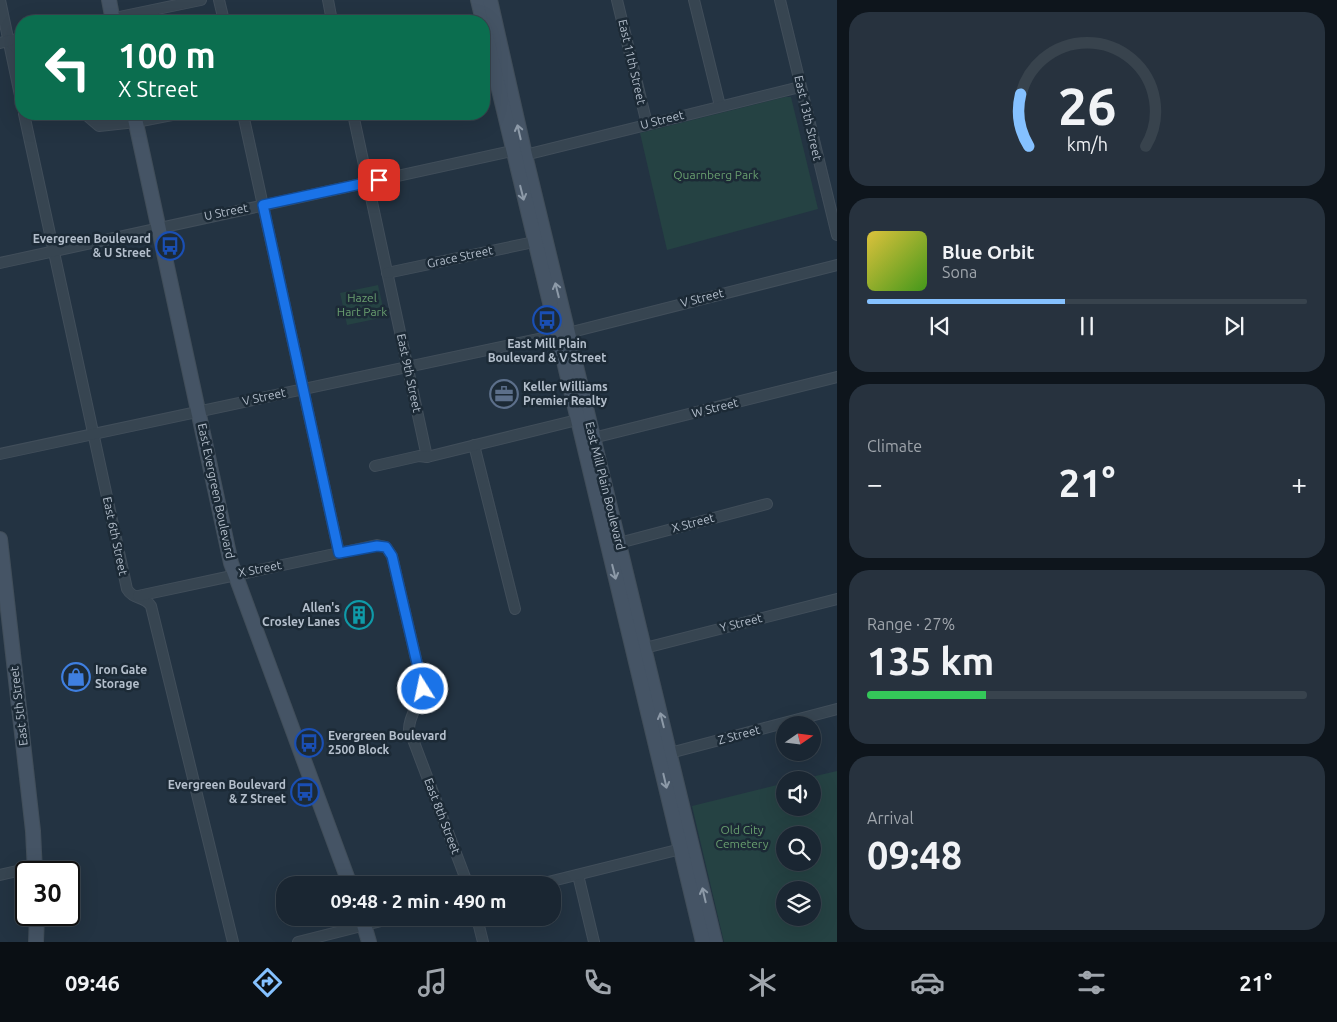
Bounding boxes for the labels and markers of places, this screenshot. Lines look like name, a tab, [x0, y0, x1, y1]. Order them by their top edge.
pin	[358, 159, 400, 201]
bus stop icon: Evergreen Boulevard & U Street	[155, 231, 185, 261]
place label: Evergreen Boulevard & U Street	[33, 232, 151, 259]
bus stop icon: East Mill Plain Boulevard & V Street	[532, 305, 562, 335]
place label: East Mill Plain Boulevard & V Street	[488, 337, 606, 364]
office icon: Keller Williams Premier Realty	[489, 379, 519, 409]
place label: Keller Williams Premier Realty	[523, 380, 608, 407]
building icon: Allen's Crosley Lanes	[344, 600, 374, 630]
place label: Allen's Crosley Lanes	[262, 601, 340, 628]
shop icon: Iron Gate Storage	[61, 662, 91, 692]
place label: Iron Gate Storage	[95, 663, 147, 690]
bus stop icon: Evergreen Boulevard 2500 Block	[294, 728, 324, 758]
place label: Evergreen Boulevard 2500 Block	[328, 729, 446, 756]
bus stop icon: Evergreen Boulevard & Z Street	[290, 777, 320, 807]
place label: Evergreen Boulevard & Z Street	[168, 778, 286, 805]

